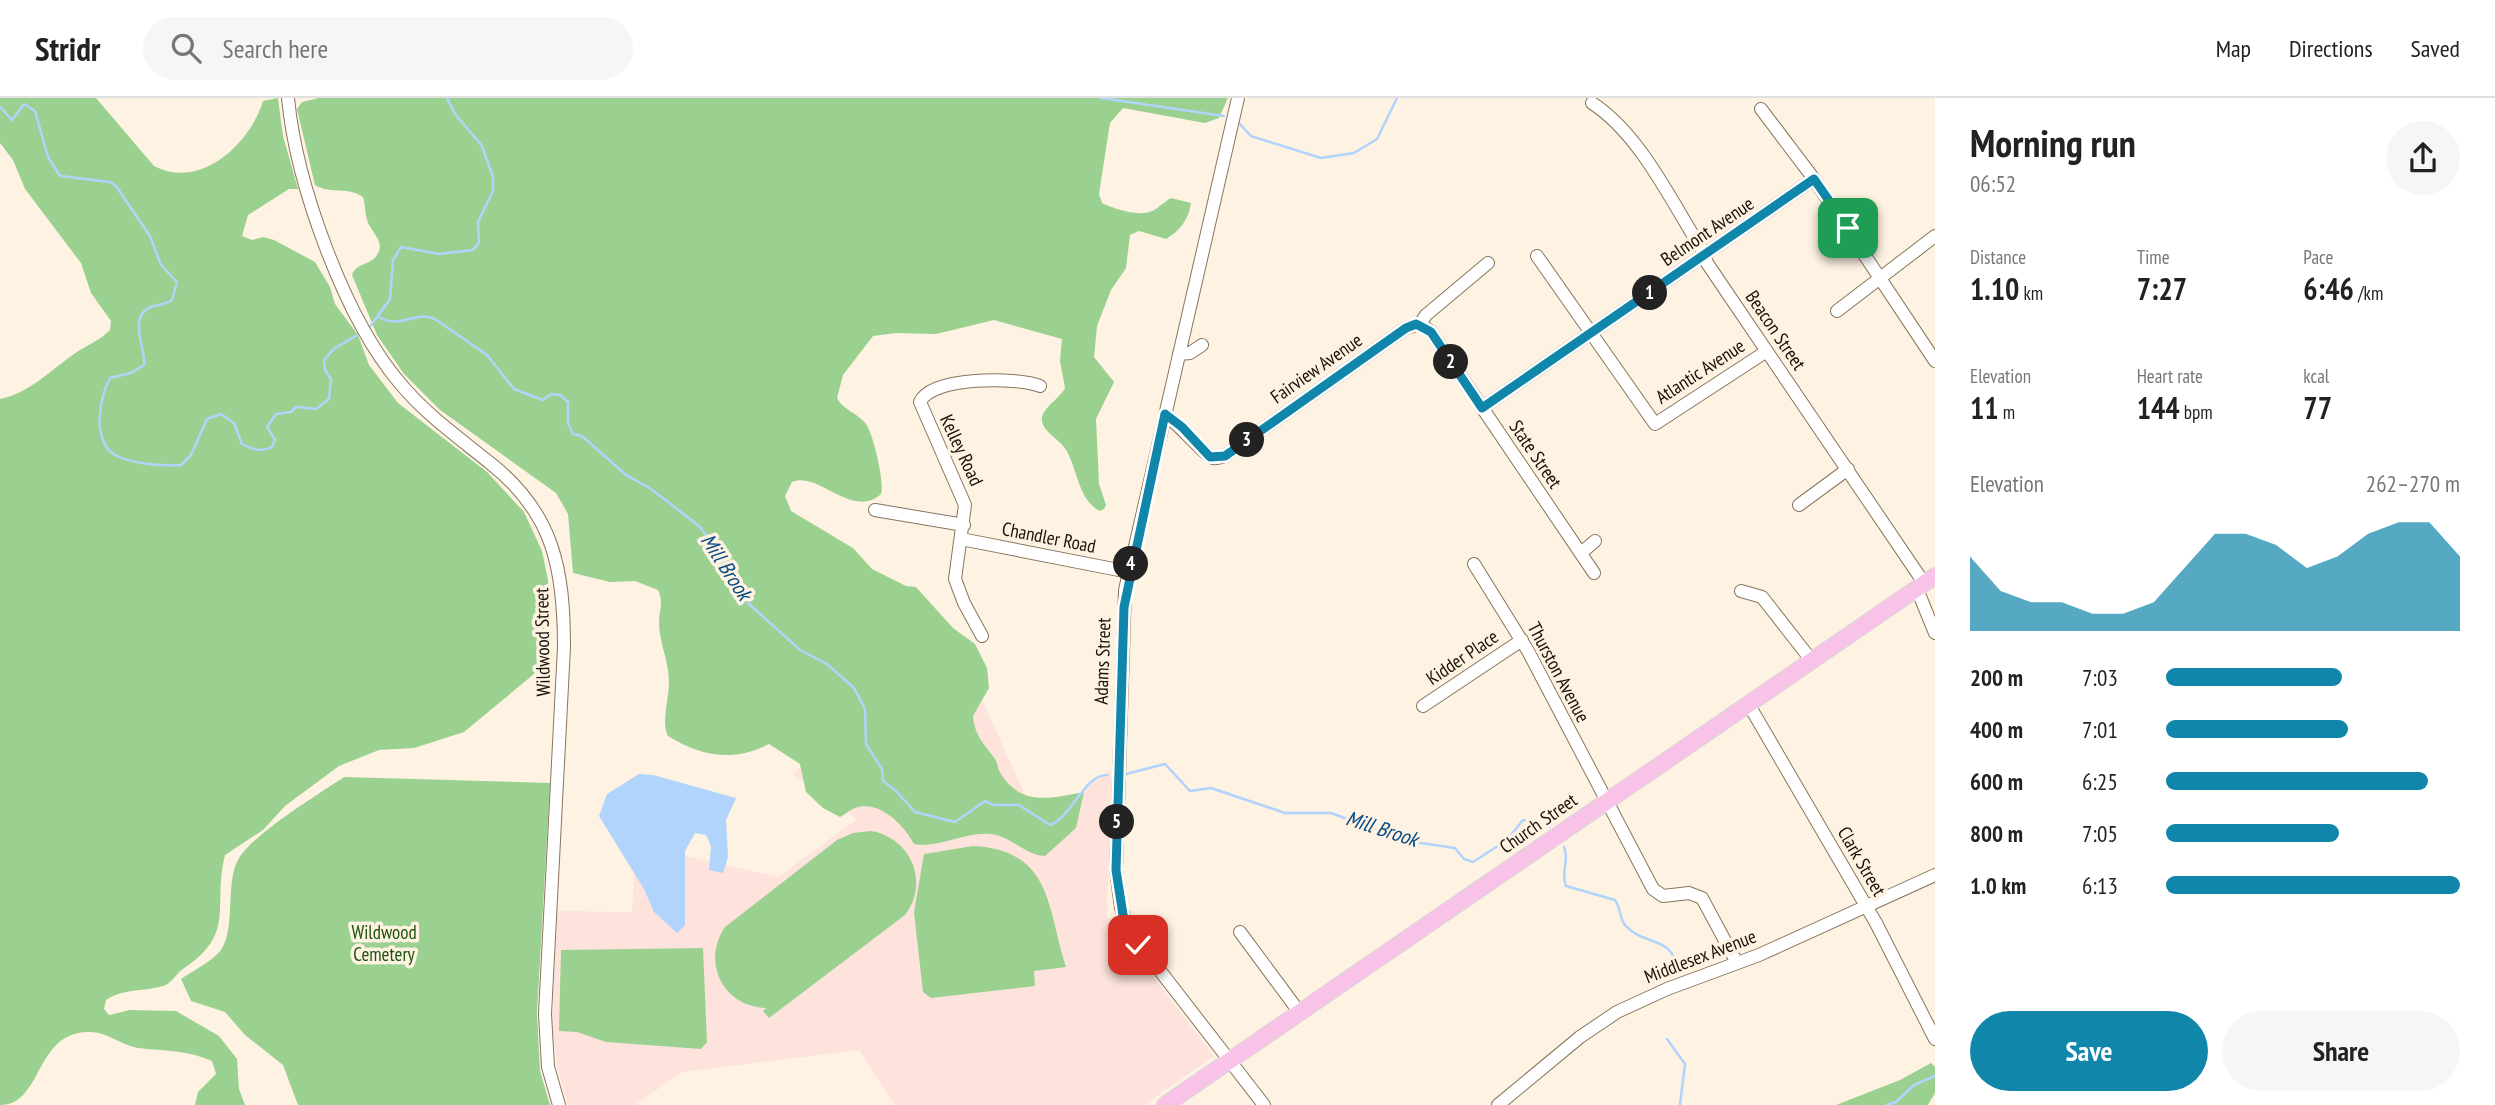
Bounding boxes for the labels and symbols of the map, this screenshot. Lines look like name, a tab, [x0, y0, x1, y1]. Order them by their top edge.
street label: Belmont Avenue	[1656, 191, 1758, 271]
pin	[1818, 198, 1878, 258]
pin: 1	[1632, 276, 1668, 310]
street label: Beacon Street	[1741, 286, 1812, 375]
street label: Fairview Avenue	[1266, 328, 1367, 408]
street label: Atlantic Avenue	[1651, 333, 1749, 409]
pin: 2	[1434, 344, 1468, 380]
street label: Kelley Road	[935, 411, 989, 489]
street label: State Street	[1504, 415, 1568, 493]
pin: 3	[1230, 422, 1264, 458]
street label: Chandler Road	[1000, 516, 1098, 558]
water label: Mill Brook	[695, 528, 759, 608]
pin: 4	[1114, 546, 1148, 582]
street label: Wildwood Street	[529, 587, 555, 696]
street label: Adams Street	[1088, 616, 1116, 705]
street label: Thurston Avenue	[1523, 618, 1595, 726]
street label: Kidder Place	[1421, 624, 1503, 690]
street label: Church Street	[1495, 787, 1582, 858]
pin: 5	[1100, 804, 1134, 840]
water label: Mill Brook	[1343, 804, 1424, 854]
street label: Clark Street	[1833, 822, 1892, 901]
pin	[1108, 915, 1168, 975]
park label: Wildwood Cemetery	[351, 920, 417, 966]
street label: Middlesex Avenue	[1641, 924, 1759, 988]

